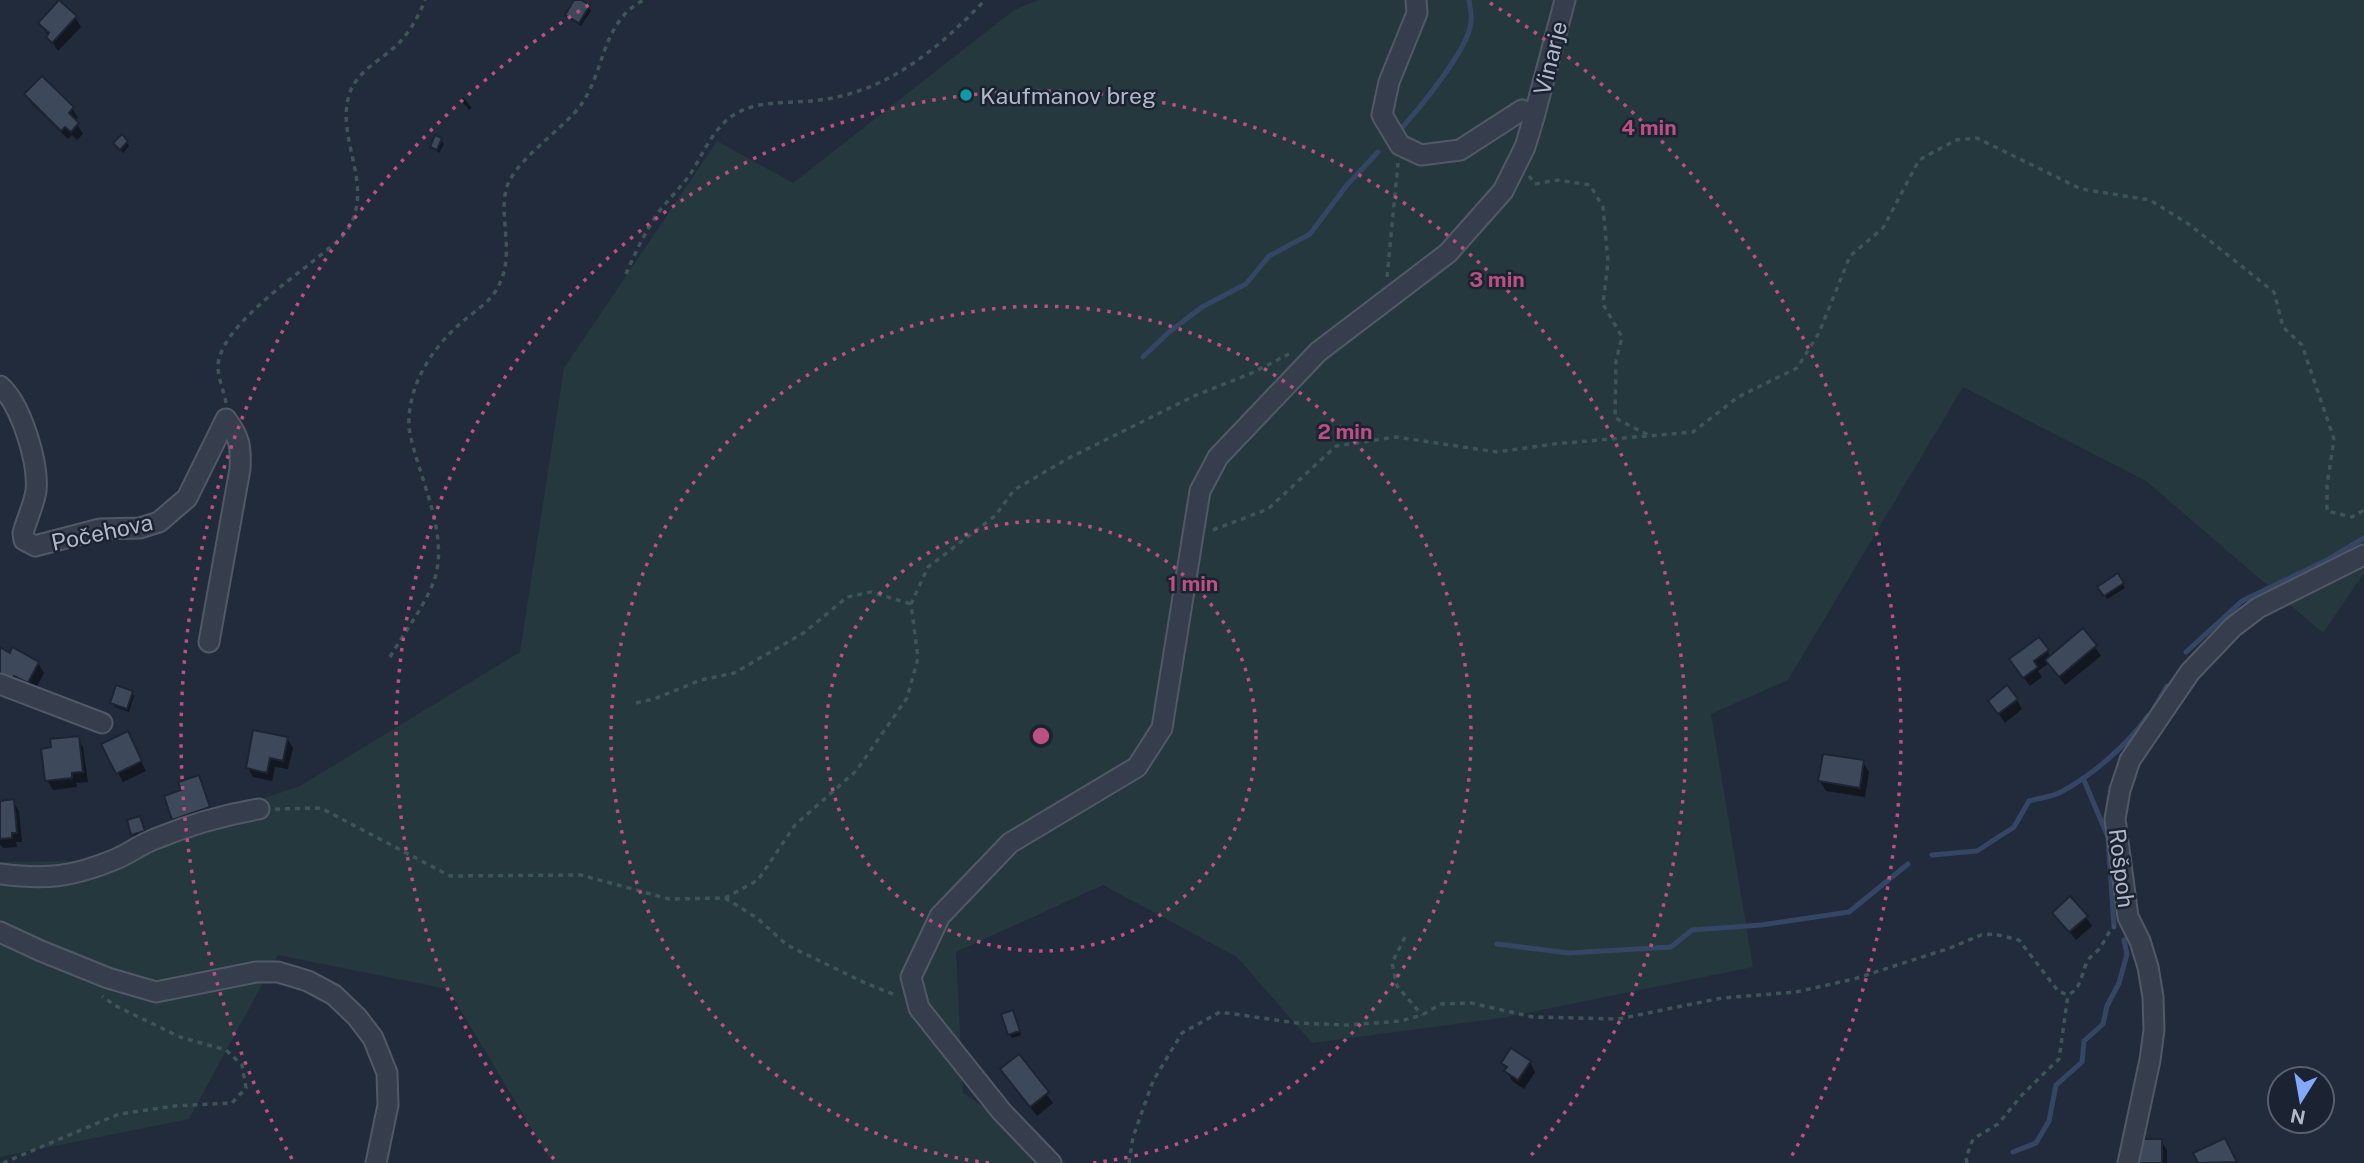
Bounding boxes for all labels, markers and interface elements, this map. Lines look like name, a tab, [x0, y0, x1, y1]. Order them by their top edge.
street label: Vinarje	[1528, 18, 1572, 98]
place label: Kaufmanov breg	[980, 82, 1156, 109]
marker: Kaufmanov breg	[958, 87, 974, 103]
text: 4 min	[1621, 115, 1677, 140]
text: 3 min	[1469, 267, 1525, 292]
text: 2 min	[1317, 419, 1373, 444]
street label: Počehova	[49, 508, 155, 556]
text: 1 min	[1168, 571, 1218, 596]
centre of rings	[1029, 724, 1053, 748]
street label: Rošpoh	[2104, 827, 2140, 909]
north arrow	[2266, 1065, 2336, 1135]
text: N	[2288, 1104, 2307, 1129]

